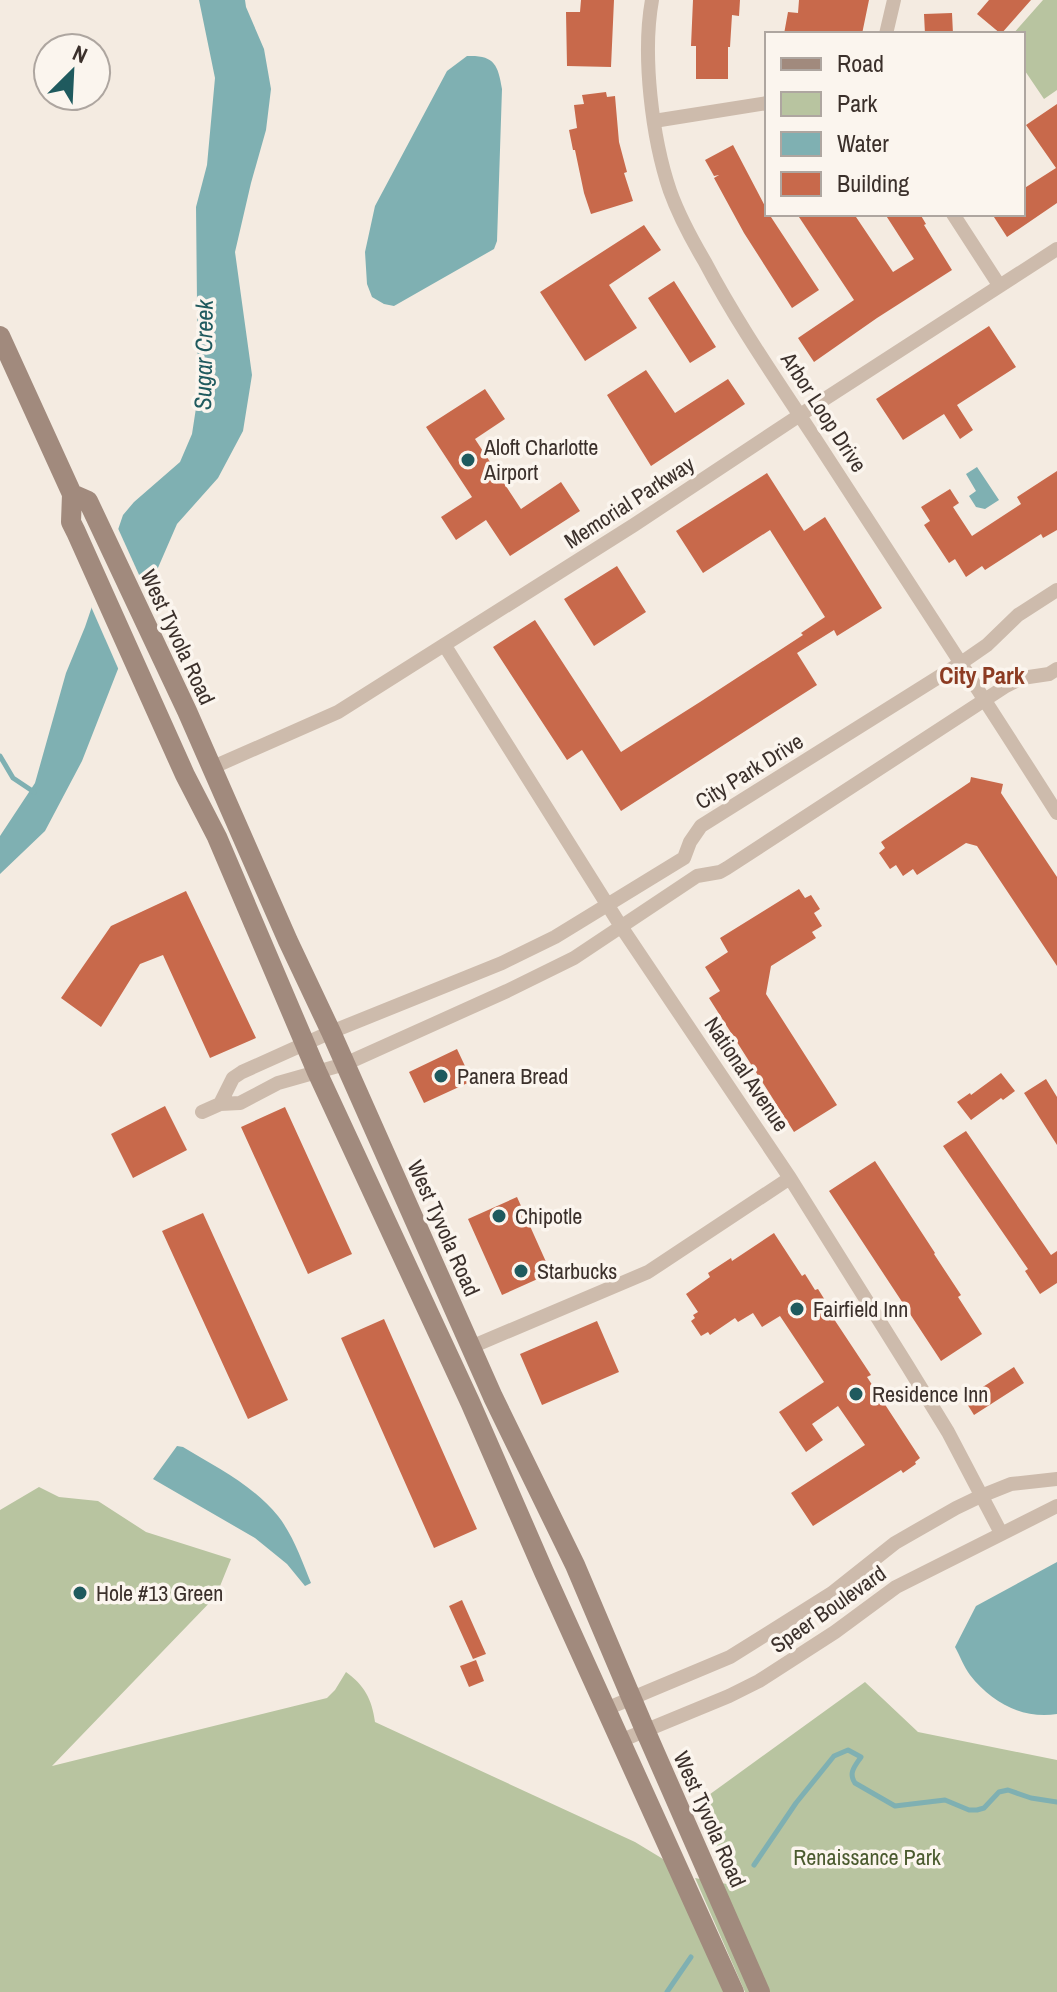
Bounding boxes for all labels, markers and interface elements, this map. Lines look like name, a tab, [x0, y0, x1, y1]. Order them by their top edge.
north arrow	[32, 32, 112, 112]
legend	[765, 32, 1025, 216]
text: N	[68, 37, 92, 70]
text: Road	[837, 47, 884, 79]
text: Park	[837, 87, 878, 119]
text: Water	[837, 127, 889, 159]
text: Building	[837, 167, 909, 199]
water label: Sugar Creek	[186, 298, 220, 410]
street label: Arbor Loop Drive	[773, 345, 874, 478]
place label: Aloft Charlotte Airport	[483, 432, 598, 487]
street label: Memorial Parkway	[558, 449, 700, 555]
marker: Aloft Charlotte Airport	[459, 451, 477, 469]
street label: West Tyvola Road	[134, 565, 222, 709]
district label: City Park	[939, 659, 1025, 691]
street label: City Park Drive	[689, 726, 809, 816]
street label: National Avenue	[698, 1011, 796, 1137]
place label: Panera Bread	[457, 1061, 568, 1091]
marker: Panera Bread	[432, 1067, 450, 1085]
street label: West Tyvola Road	[401, 1155, 487, 1301]
place label: Chipotle	[515, 1201, 582, 1231]
marker: Chipotle	[490, 1207, 508, 1225]
place label: Starbucks	[537, 1256, 617, 1286]
marker: Starbucks	[512, 1262, 530, 1280]
place label: Fairfield Inn	[813, 1294, 908, 1324]
marker: Fairfield Inn	[788, 1300, 806, 1318]
place label: Residence Inn	[872, 1379, 988, 1409]
marker: Residence Inn	[847, 1385, 865, 1403]
street label: Speer Boulevard	[764, 1558, 892, 1660]
place label: Hole #13 Green	[96, 1578, 223, 1608]
marker: Hole #13 Green	[71, 1584, 89, 1602]
street label: West Tyvola Road	[667, 1746, 753, 1892]
park label: Renaissance Park	[793, 1842, 942, 1872]

